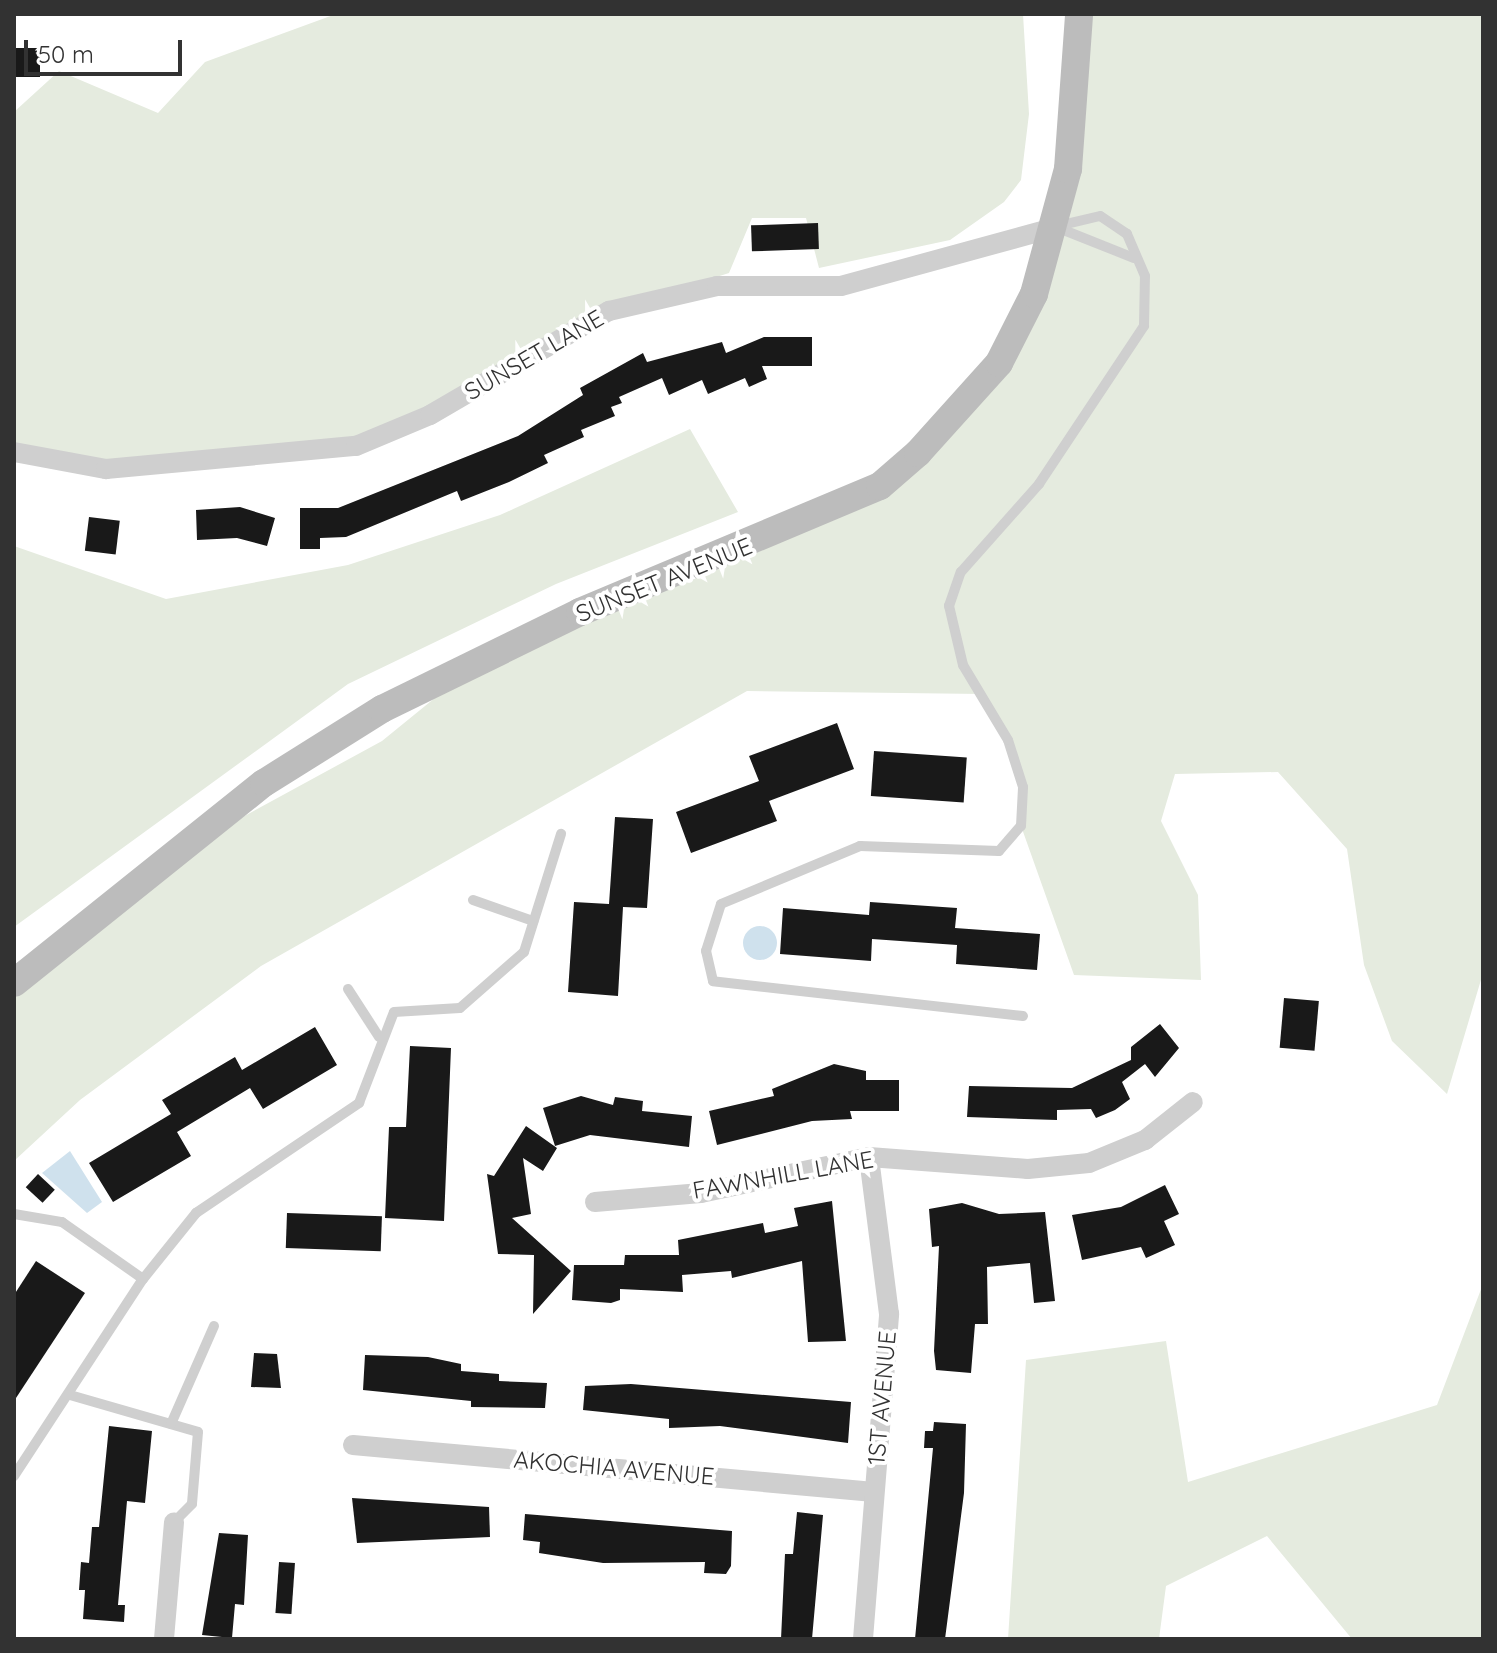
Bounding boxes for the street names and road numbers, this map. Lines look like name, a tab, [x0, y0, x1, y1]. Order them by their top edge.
street label: SUNSET LANE	[459, 304, 609, 406]
street label: SUNSET AVENUE	[572, 532, 756, 628]
street label: FAWNHILL LANE	[690, 1145, 876, 1205]
street label: 1ST AVENUE	[862, 1330, 902, 1466]
street label: AKOCHIA AVENUE	[512, 1445, 716, 1491]

